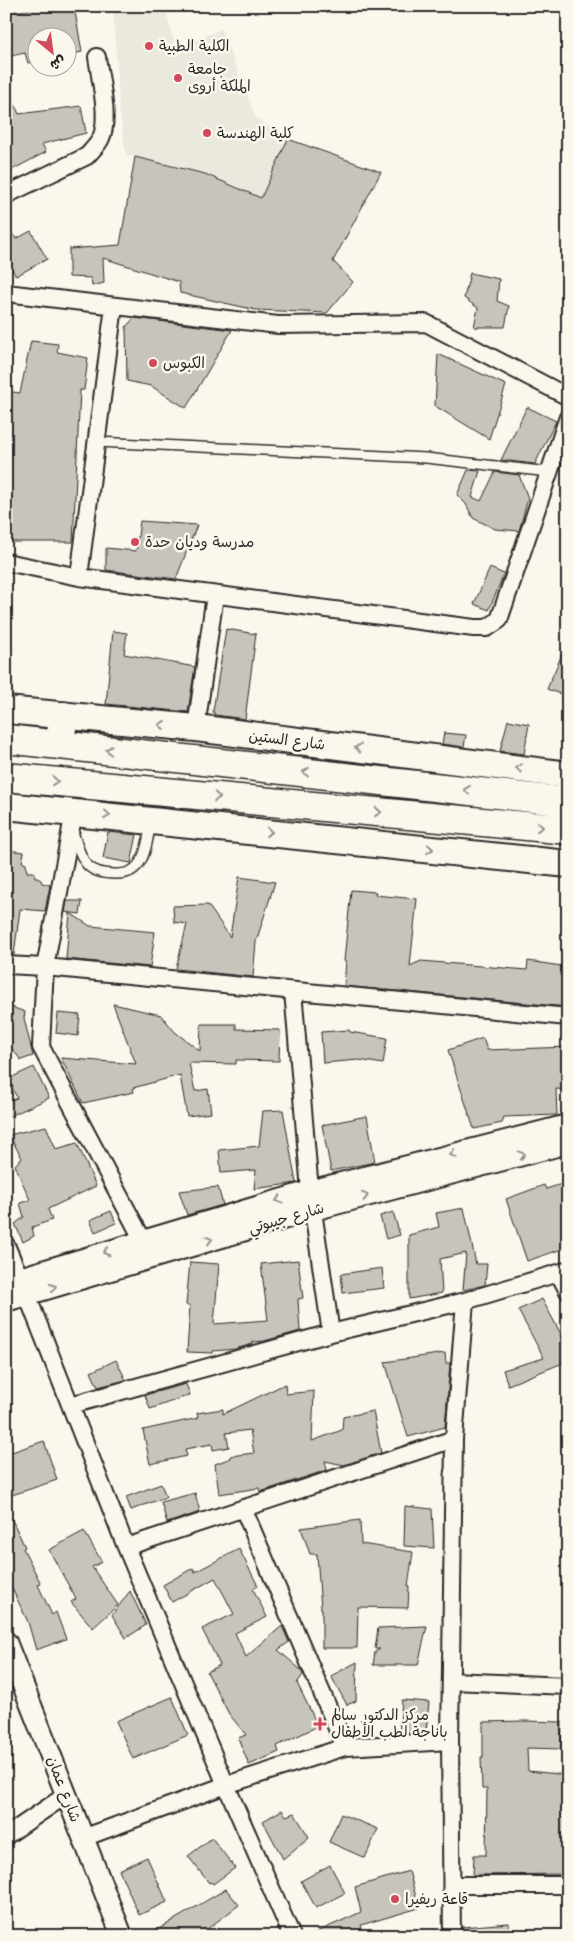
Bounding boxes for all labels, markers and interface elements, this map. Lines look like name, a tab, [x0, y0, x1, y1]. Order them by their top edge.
north arrow	[28, 28, 78, 78]
place label: الكلية الطبية	[159, 33, 229, 56]
marker: الكلية الطبية	[143, 40, 155, 52]
text: ش	[47, 51, 70, 77]
place label: جامعة الملكة أروى	[188, 56, 251, 96]
marker: جامعة الملكة أروى	[172, 72, 184, 84]
place label: كلية الهندسة	[217, 120, 294, 143]
marker: كلية الهندسة	[201, 127, 213, 139]
place label: الكبوس	[163, 350, 205, 373]
marker: الكبوس	[147, 357, 159, 369]
place label: مدرسة وديان حدة	[145, 529, 254, 552]
marker: مدرسة وديان حدة	[129, 536, 141, 548]
one-way arrow	[158, 720, 166, 731]
street label: شارع الستين	[248, 722, 327, 755]
one-way arrow	[354, 743, 362, 754]
one-way arrow	[105, 745, 113, 756]
one-way arrow	[515, 764, 524, 774]
one-way arrow	[301, 767, 309, 778]
one-way arrow	[51, 776, 59, 787]
one-way arrow	[463, 785, 471, 796]
one-way arrow	[213, 791, 221, 802]
one-way arrow	[375, 806, 383, 817]
one-way arrow	[103, 809, 111, 820]
one-way arrow	[536, 821, 544, 832]
one-way arrow	[265, 826, 273, 837]
one-way arrow	[427, 843, 435, 854]
one-way arrow	[448, 1148, 457, 1159]
one-way arrow	[518, 1151, 526, 1161]
one-way arrow	[361, 1192, 369, 1202]
street label: شارع جيبوتي	[245, 1195, 327, 1241]
one-way arrow	[275, 1195, 283, 1205]
one-way arrow	[204, 1236, 212, 1246]
one-way arrow	[103, 1247, 111, 1257]
one-way arrow	[48, 1283, 57, 1293]
place label: مركز الدكتور سالم باناجة لطب الأطفال	[331, 1702, 448, 1742]
marker: مركز الدكتور سالم باناجة لطب الأطفال	[313, 1717, 327, 1731]
street label: شارع عمان	[42, 1752, 89, 1825]
place label: قاعة ريفيرا	[405, 1886, 468, 1909]
marker: قاعة ريفيرا	[389, 1893, 401, 1905]

